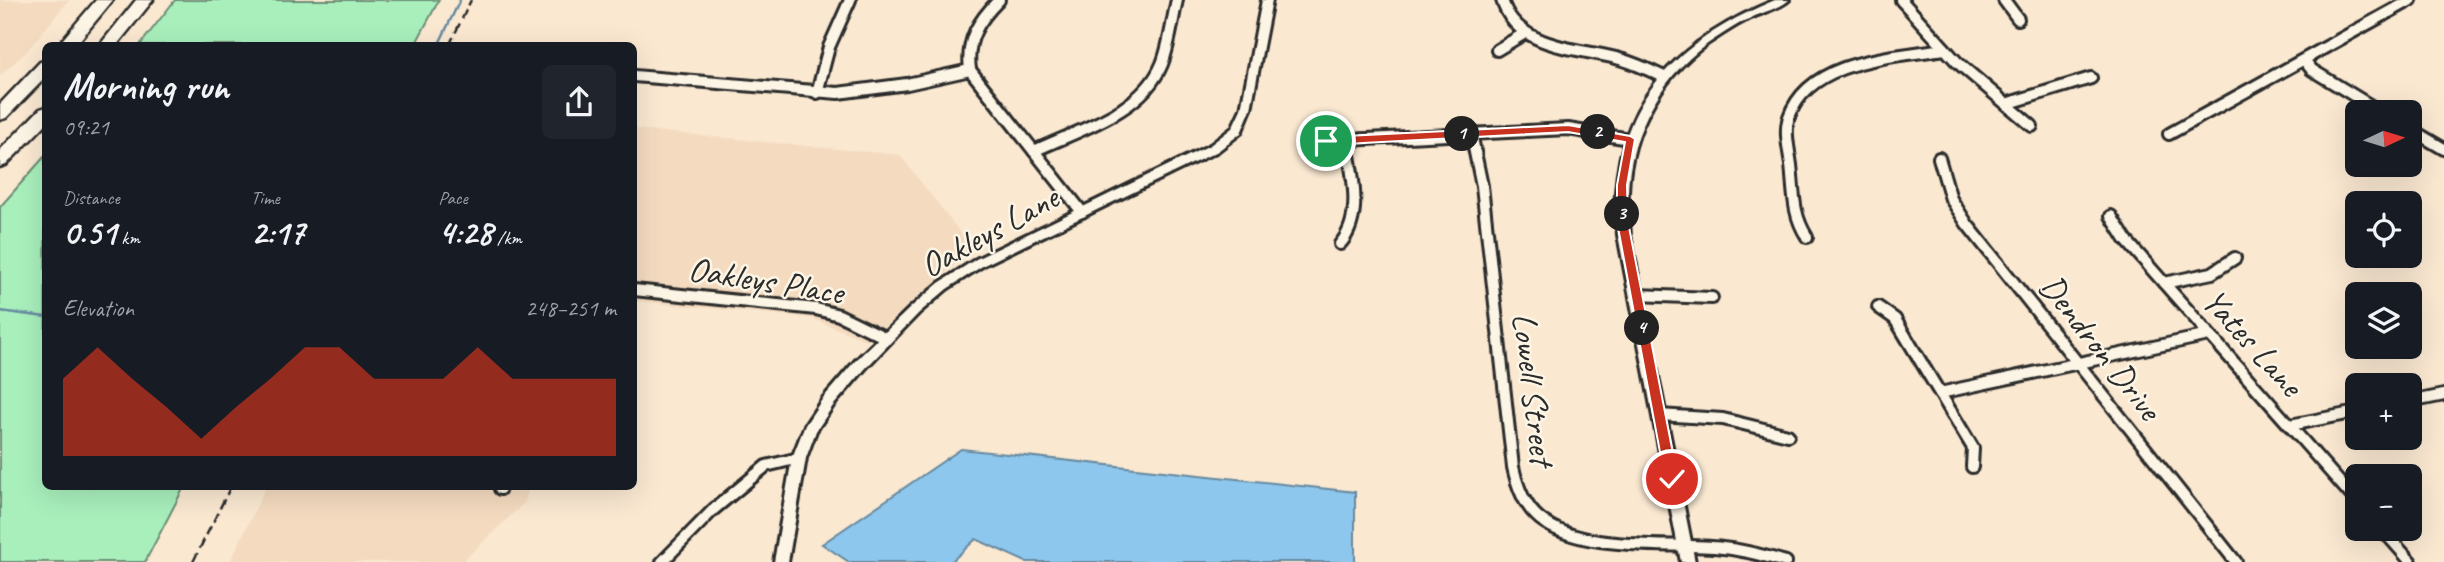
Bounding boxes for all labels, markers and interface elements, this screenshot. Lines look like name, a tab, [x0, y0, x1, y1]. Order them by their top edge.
text: Morning run	[63, 63, 229, 110]
button: share	[542, 65, 616, 139]
north arrow	[2345, 100, 2422, 177]
map controls	[2345, 100, 2422, 541]
pin	[1296, 111, 1356, 171]
text: 09:21	[63, 113, 109, 142]
pin: 2	[1580, 114, 1616, 150]
pin: 1	[1444, 116, 1480, 152]
text: 2	[1593, 119, 1602, 143]
text: 1	[1457, 121, 1466, 145]
icon: arrive	[1307, 122, 1345, 160]
street label: Oakleys Lane	[912, 174, 1069, 288]
text: Distance	[63, 186, 120, 210]
text: Time	[251, 186, 280, 210]
text: Pace	[438, 186, 468, 210]
button: locate	[2345, 191, 2422, 268]
pin: 3	[1604, 196, 1640, 232]
text: 3	[1617, 201, 1626, 225]
text: 0.51	[63, 210, 117, 255]
text: 2:17	[251, 210, 305, 255]
text: 4:28	[438, 210, 493, 255]
text: km	[117, 226, 140, 250]
text: /km	[493, 226, 522, 250]
street label: Oakleys Place	[685, 246, 849, 315]
street label: Dendron Drive	[2030, 265, 2173, 431]
street label: Yates Lane	[2192, 279, 2315, 408]
button: layers	[2345, 282, 2422, 359]
text: Elevation	[63, 294, 134, 323]
text: 248–251 m	[525, 294, 616, 323]
street label: Lowell Street	[1502, 310, 1566, 472]
pin: 4	[1624, 310, 1660, 346]
text: 4	[1637, 315, 1646, 339]
button: +	[2345, 373, 2422, 450]
pin	[1642, 449, 1702, 509]
icon: check	[1653, 460, 1691, 498]
button: −	[2345, 464, 2422, 541]

